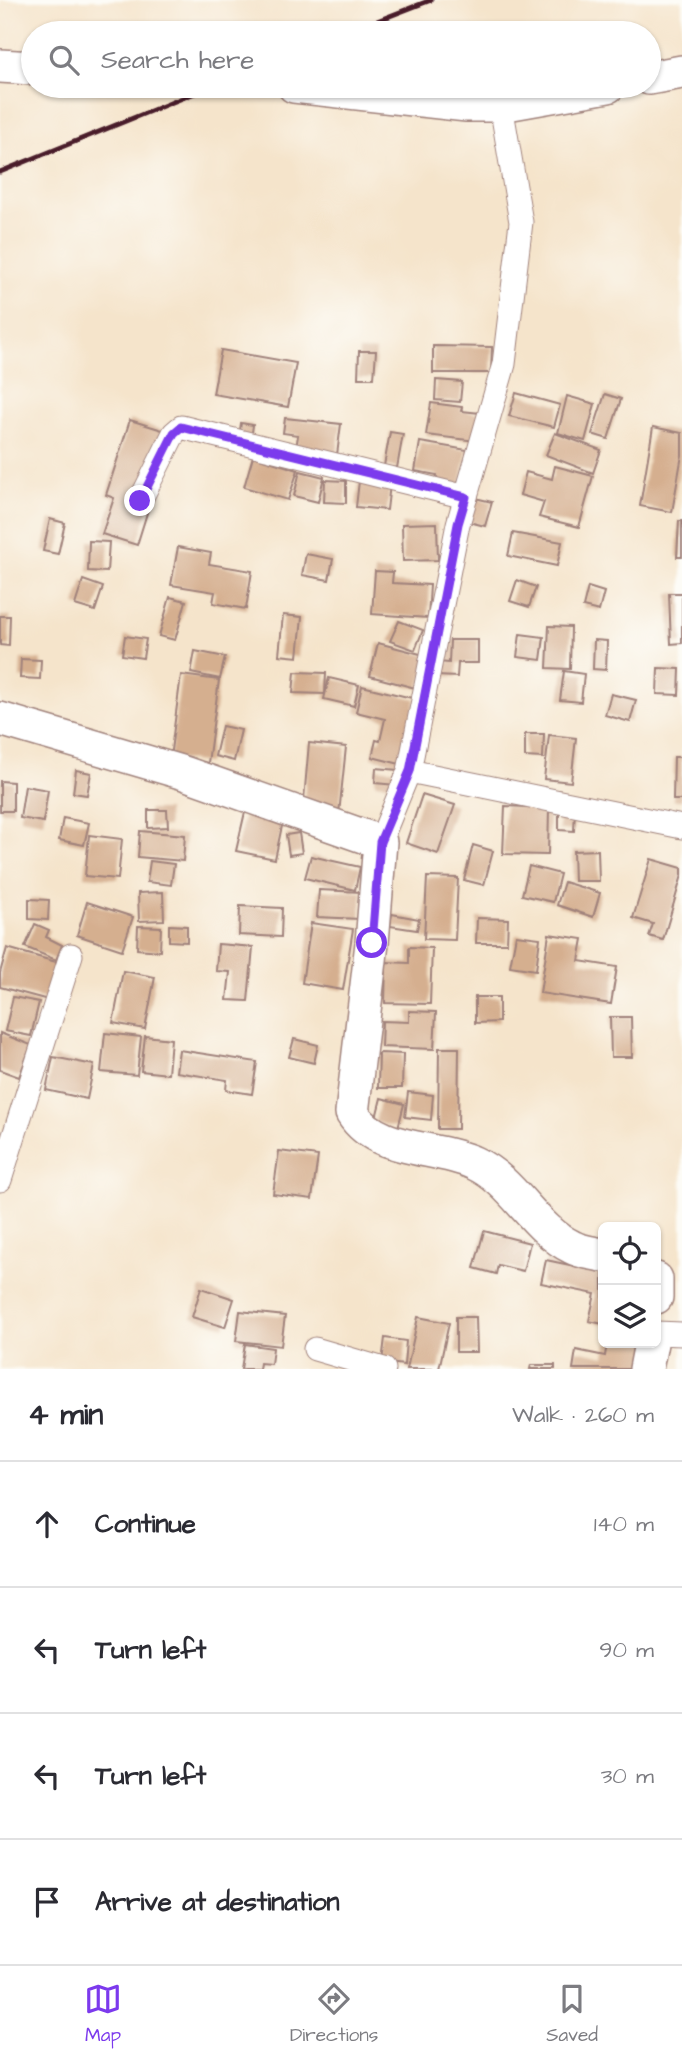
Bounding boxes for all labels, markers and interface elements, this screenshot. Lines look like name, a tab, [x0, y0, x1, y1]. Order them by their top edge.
search box	[21, 21, 661, 98]
icon: search	[45, 41, 83, 79]
text: Search here	[101, 42, 254, 78]
route end	[124, 485, 155, 516]
route start	[356, 927, 387, 958]
map controls	[598, 1222, 661, 1348]
button: locate	[598, 1222, 661, 1285]
button: layers	[598, 1285, 661, 1348]
text: 4 min	[28, 1394, 103, 1436]
text: Walk · 260 m	[512, 1399, 654, 1431]
icon: ahead	[28, 1505, 66, 1543]
text: Continue	[95, 1506, 196, 1542]
text: 140 m	[594, 1508, 654, 1540]
icon: left	[28, 1631, 66, 1669]
text: Turn left	[95, 1632, 206, 1668]
text: 90 m	[599, 1634, 654, 1666]
icon: left	[28, 1757, 66, 1795]
text: Turn left	[95, 1758, 206, 1794]
text: 30 m	[601, 1760, 654, 1792]
icon: arrive	[28, 1883, 66, 1921]
text: Arrive at destination	[95, 1884, 340, 1920]
tab: Map	[84, 1980, 122, 2049]
tab: Directions	[290, 1980, 378, 2049]
tab: Saved	[546, 1980, 598, 2049]

